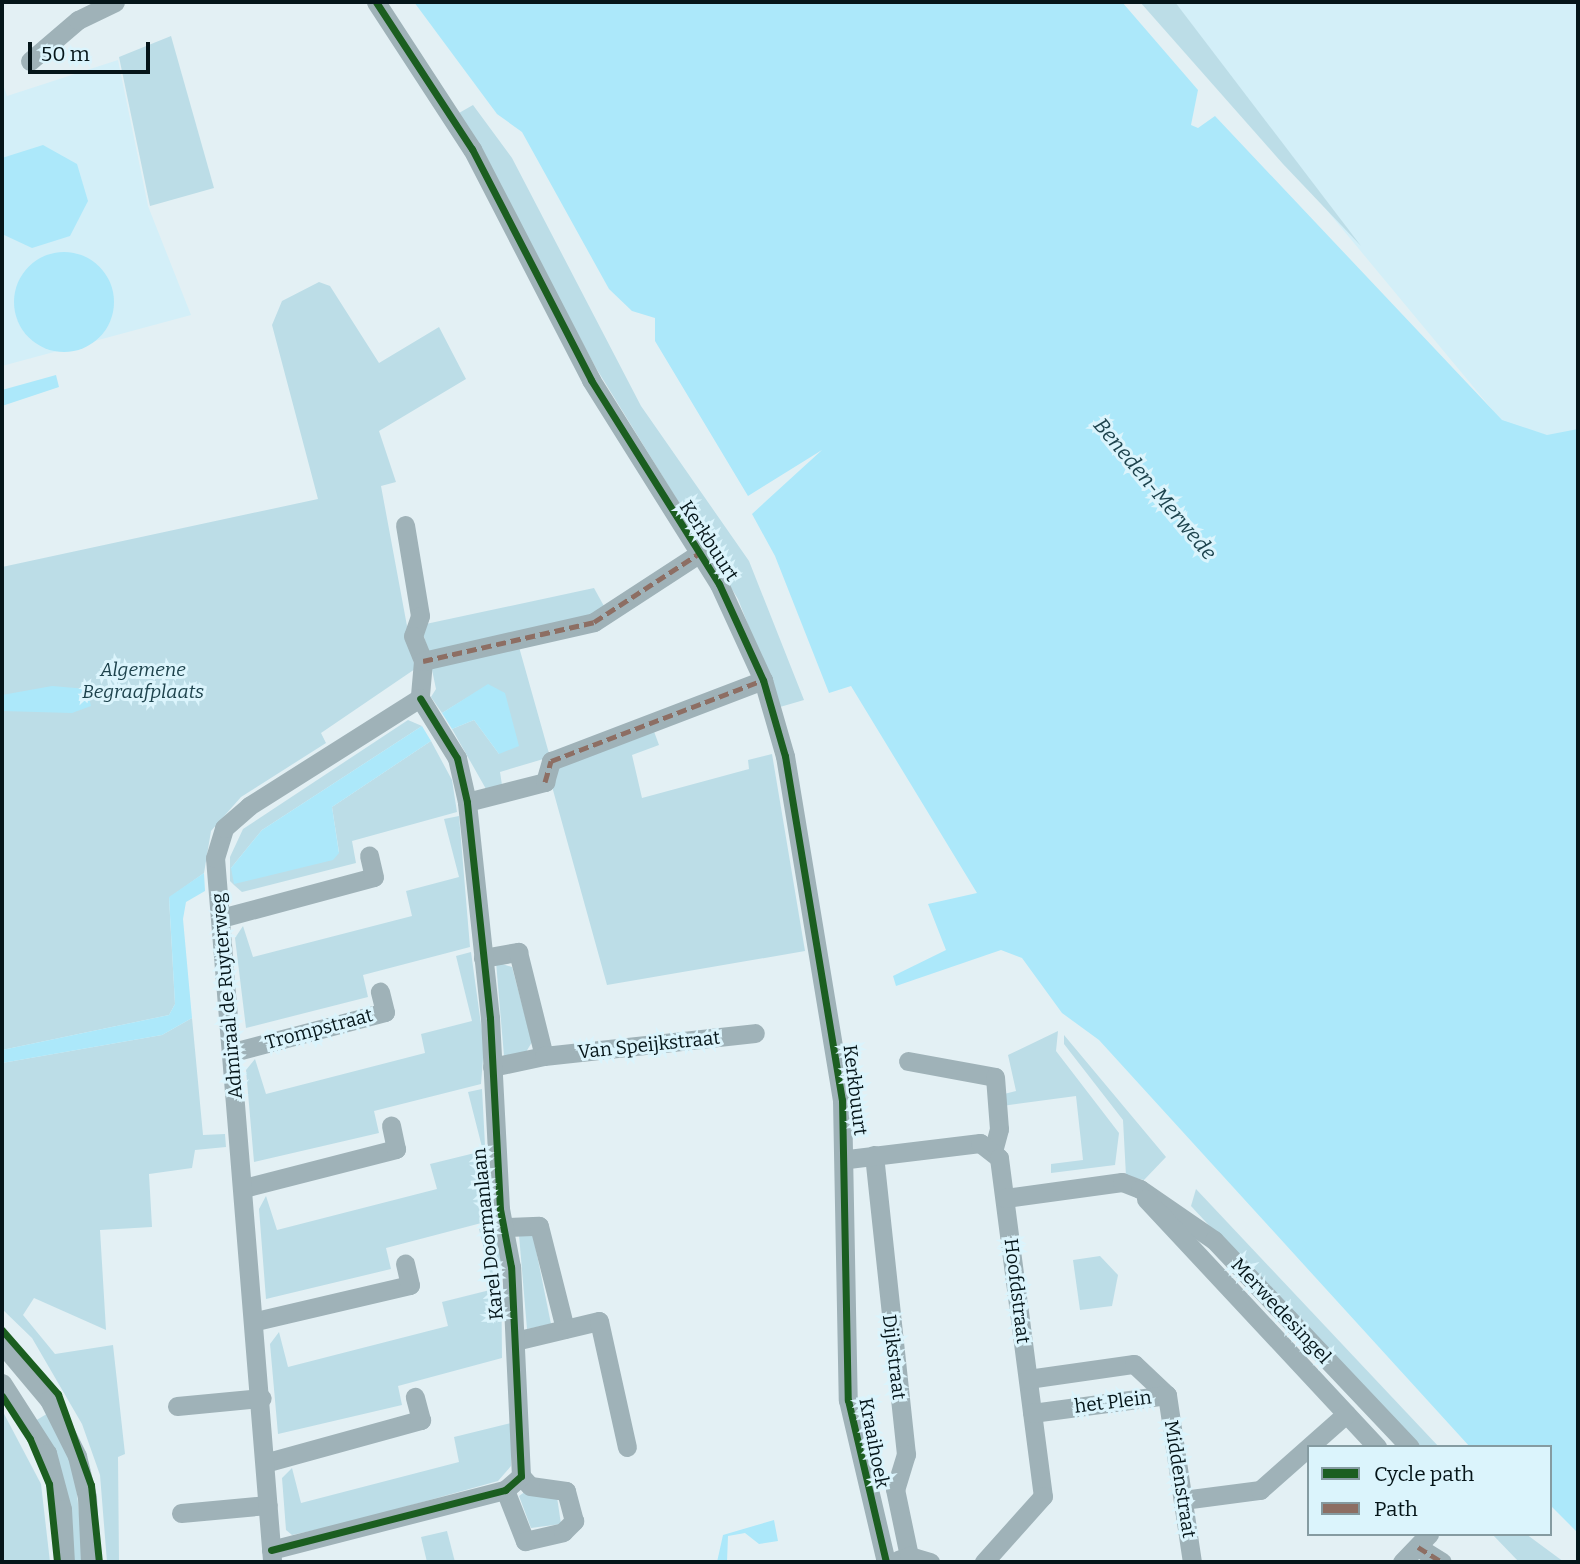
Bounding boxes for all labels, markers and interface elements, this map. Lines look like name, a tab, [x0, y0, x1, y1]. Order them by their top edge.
scale bar	[32, 28, 154, 72]
text: 50 m	[41, 41, 90, 67]
water label: Beneden-Merwede	[1088, 413, 1222, 565]
street label: Kerkbuurt	[675, 496, 743, 586]
park label: Algemene Begraafplaats	[82, 659, 204, 703]
street label: Admiraal de Ruyterweg	[207, 892, 247, 1100]
street label: Trompstraat	[263, 1004, 375, 1054]
street label: Van Speijkstraat	[577, 1026, 721, 1064]
street label: Kerkbuurt	[838, 1043, 872, 1137]
street label: Karel Doormanlaan	[468, 1147, 508, 1321]
street label: Hoofdstraat	[999, 1237, 1035, 1345]
street label: Merwedesingel	[1226, 1254, 1336, 1368]
street label: Dijkstraat	[877, 1313, 911, 1401]
street label: het Plein	[1073, 1386, 1153, 1418]
street label: Kraaihoek	[854, 1396, 894, 1490]
street label: Middenstraat	[1159, 1418, 1201, 1540]
legend	[1307, 1445, 1552, 1536]
text: Cycle path	[1374, 1461, 1474, 1487]
text: Path	[1374, 1496, 1418, 1522]

